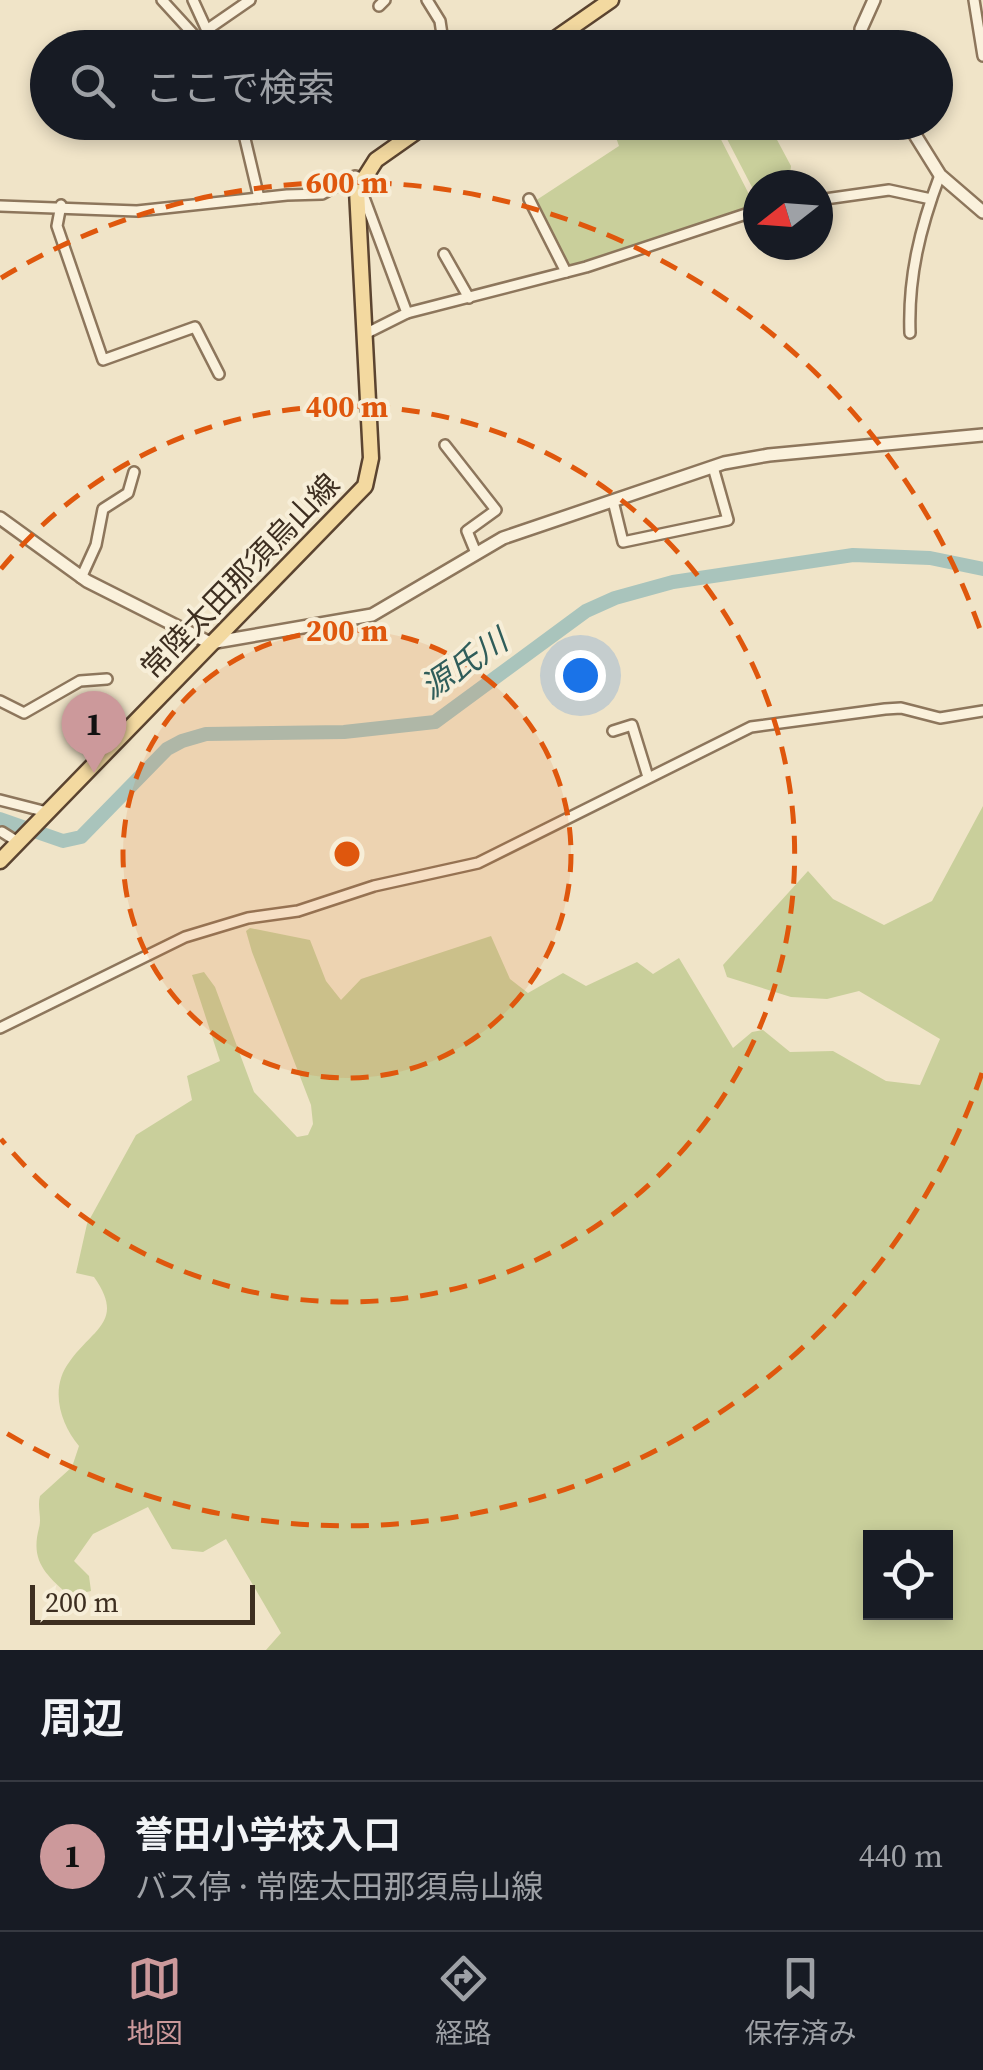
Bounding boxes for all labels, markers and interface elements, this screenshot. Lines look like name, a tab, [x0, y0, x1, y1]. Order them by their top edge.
search box	[30, 30, 953, 140]
icon: search	[65, 58, 120, 113]
text: ここで検索	[145, 62, 335, 114]
text: 600 m	[306, 162, 388, 203]
north arrow	[743, 170, 833, 260]
text: 400 m	[306, 386, 388, 427]
street label: 常陸太田那須烏山線	[131, 465, 349, 687]
text: 200 m	[306, 610, 388, 651]
water label: 源氏川	[412, 617, 519, 709]
your location	[555, 650, 606, 701]
pin: 1	[62, 690, 126, 773]
centre of rings	[329, 836, 365, 872]
map controls	[863, 1530, 953, 1620]
button: locate	[863, 1530, 953, 1620]
scale bar	[30, 1580, 255, 1624]
text: 200 m	[45, 1583, 119, 1621]
text: 周辺	[40, 1689, 124, 1747]
text: 誉田小学校入口	[135, 1809, 401, 1861]
text: 1	[64, 1834, 81, 1878]
text: 440 m	[859, 1834, 943, 1878]
text: バス停 · 常陸太田那須烏山線	[135, 1865, 544, 1909]
tab: 地図	[126, 1951, 183, 2052]
tab: 経路	[435, 1951, 492, 2052]
tab: 保存済み	[744, 1951, 857, 2052]

